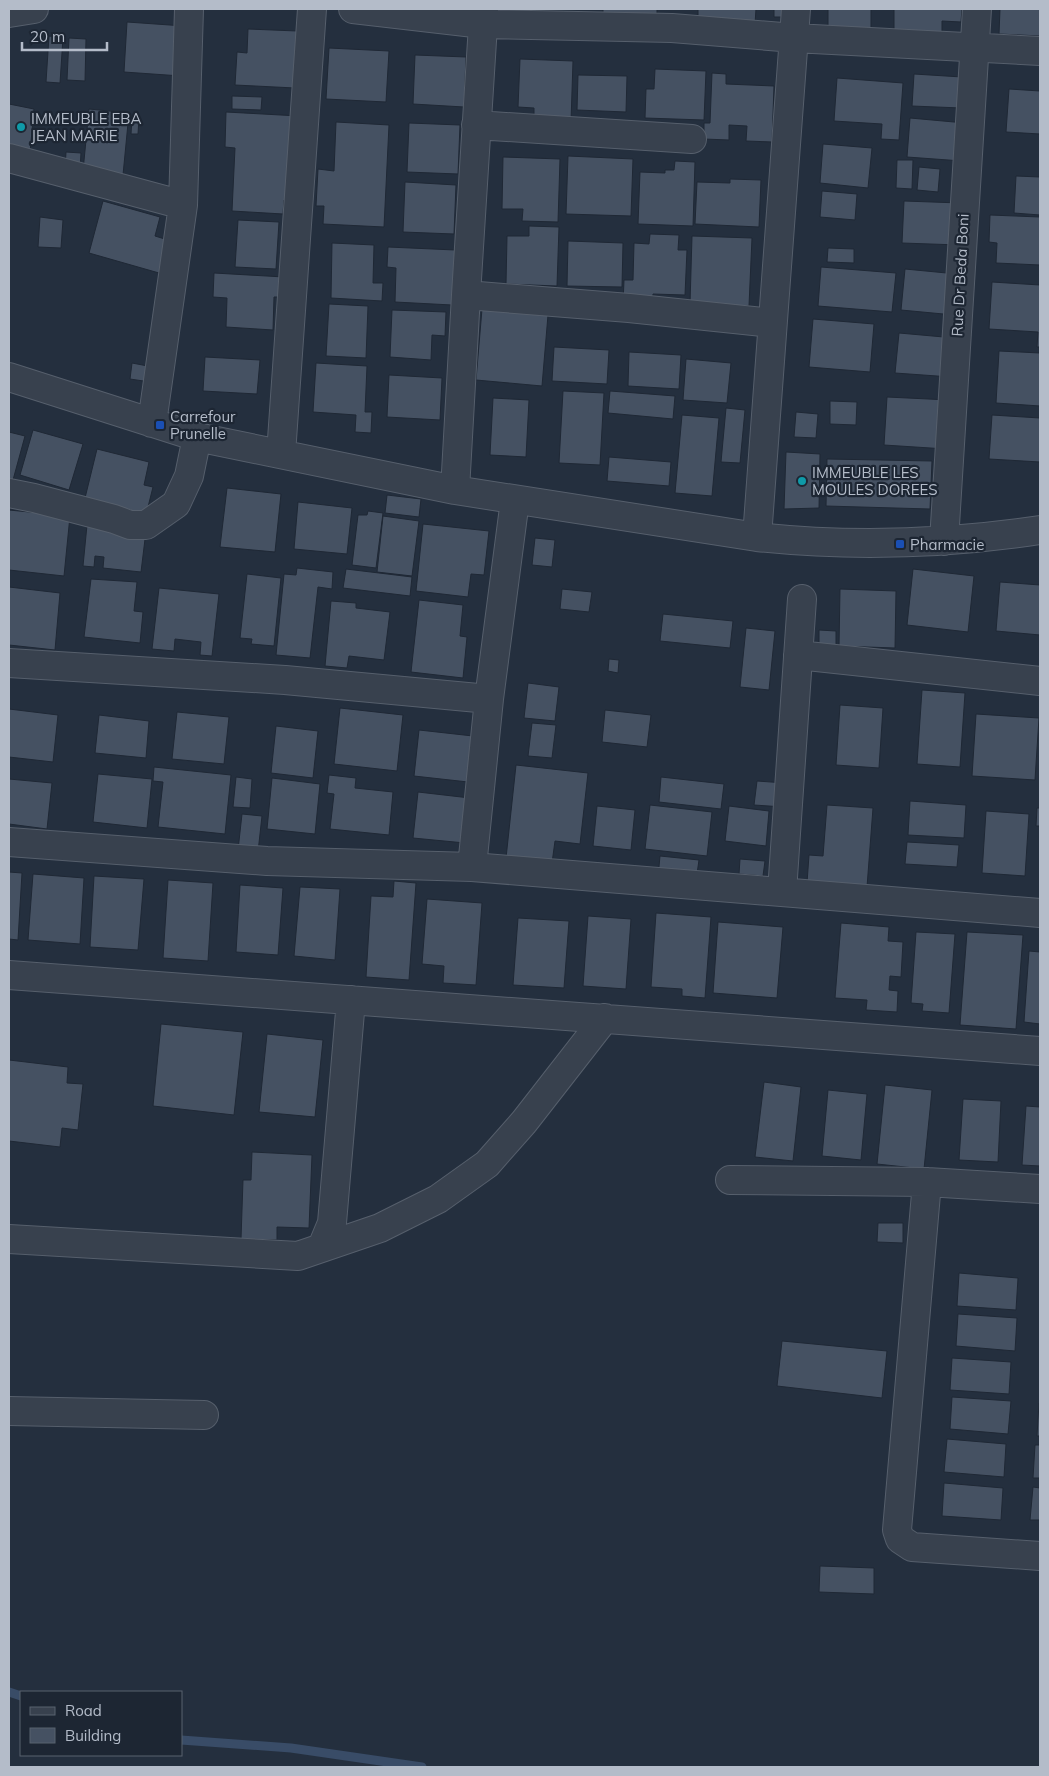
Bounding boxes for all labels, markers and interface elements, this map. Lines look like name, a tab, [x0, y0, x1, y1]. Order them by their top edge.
scale bar	[22, 20, 108, 52]
text: 20 m	[30, 27, 65, 46]
place label: IMMEUBLE EBA JEAN MARIE	[31, 109, 141, 145]
marker: IMMEUBLE EBA JEAN MARIE	[15, 121, 27, 133]
street label: Rue Dr Beda Boni	[947, 213, 973, 337]
place label: Carrefour Prunelle	[170, 407, 236, 443]
marker: Carrefour Prunelle	[154, 419, 166, 431]
place label: IMMEUBLE LES MOULES DOREES	[812, 463, 938, 499]
marker: IMMEUBLE LES MOULES DOREES	[796, 475, 808, 487]
place label: Pharmacie	[910, 535, 984, 554]
marker: Pharmacie	[894, 538, 906, 550]
legend	[20, 1691, 182, 1756]
text: Road	[65, 1701, 102, 1720]
text: Building	[65, 1726, 121, 1745]

